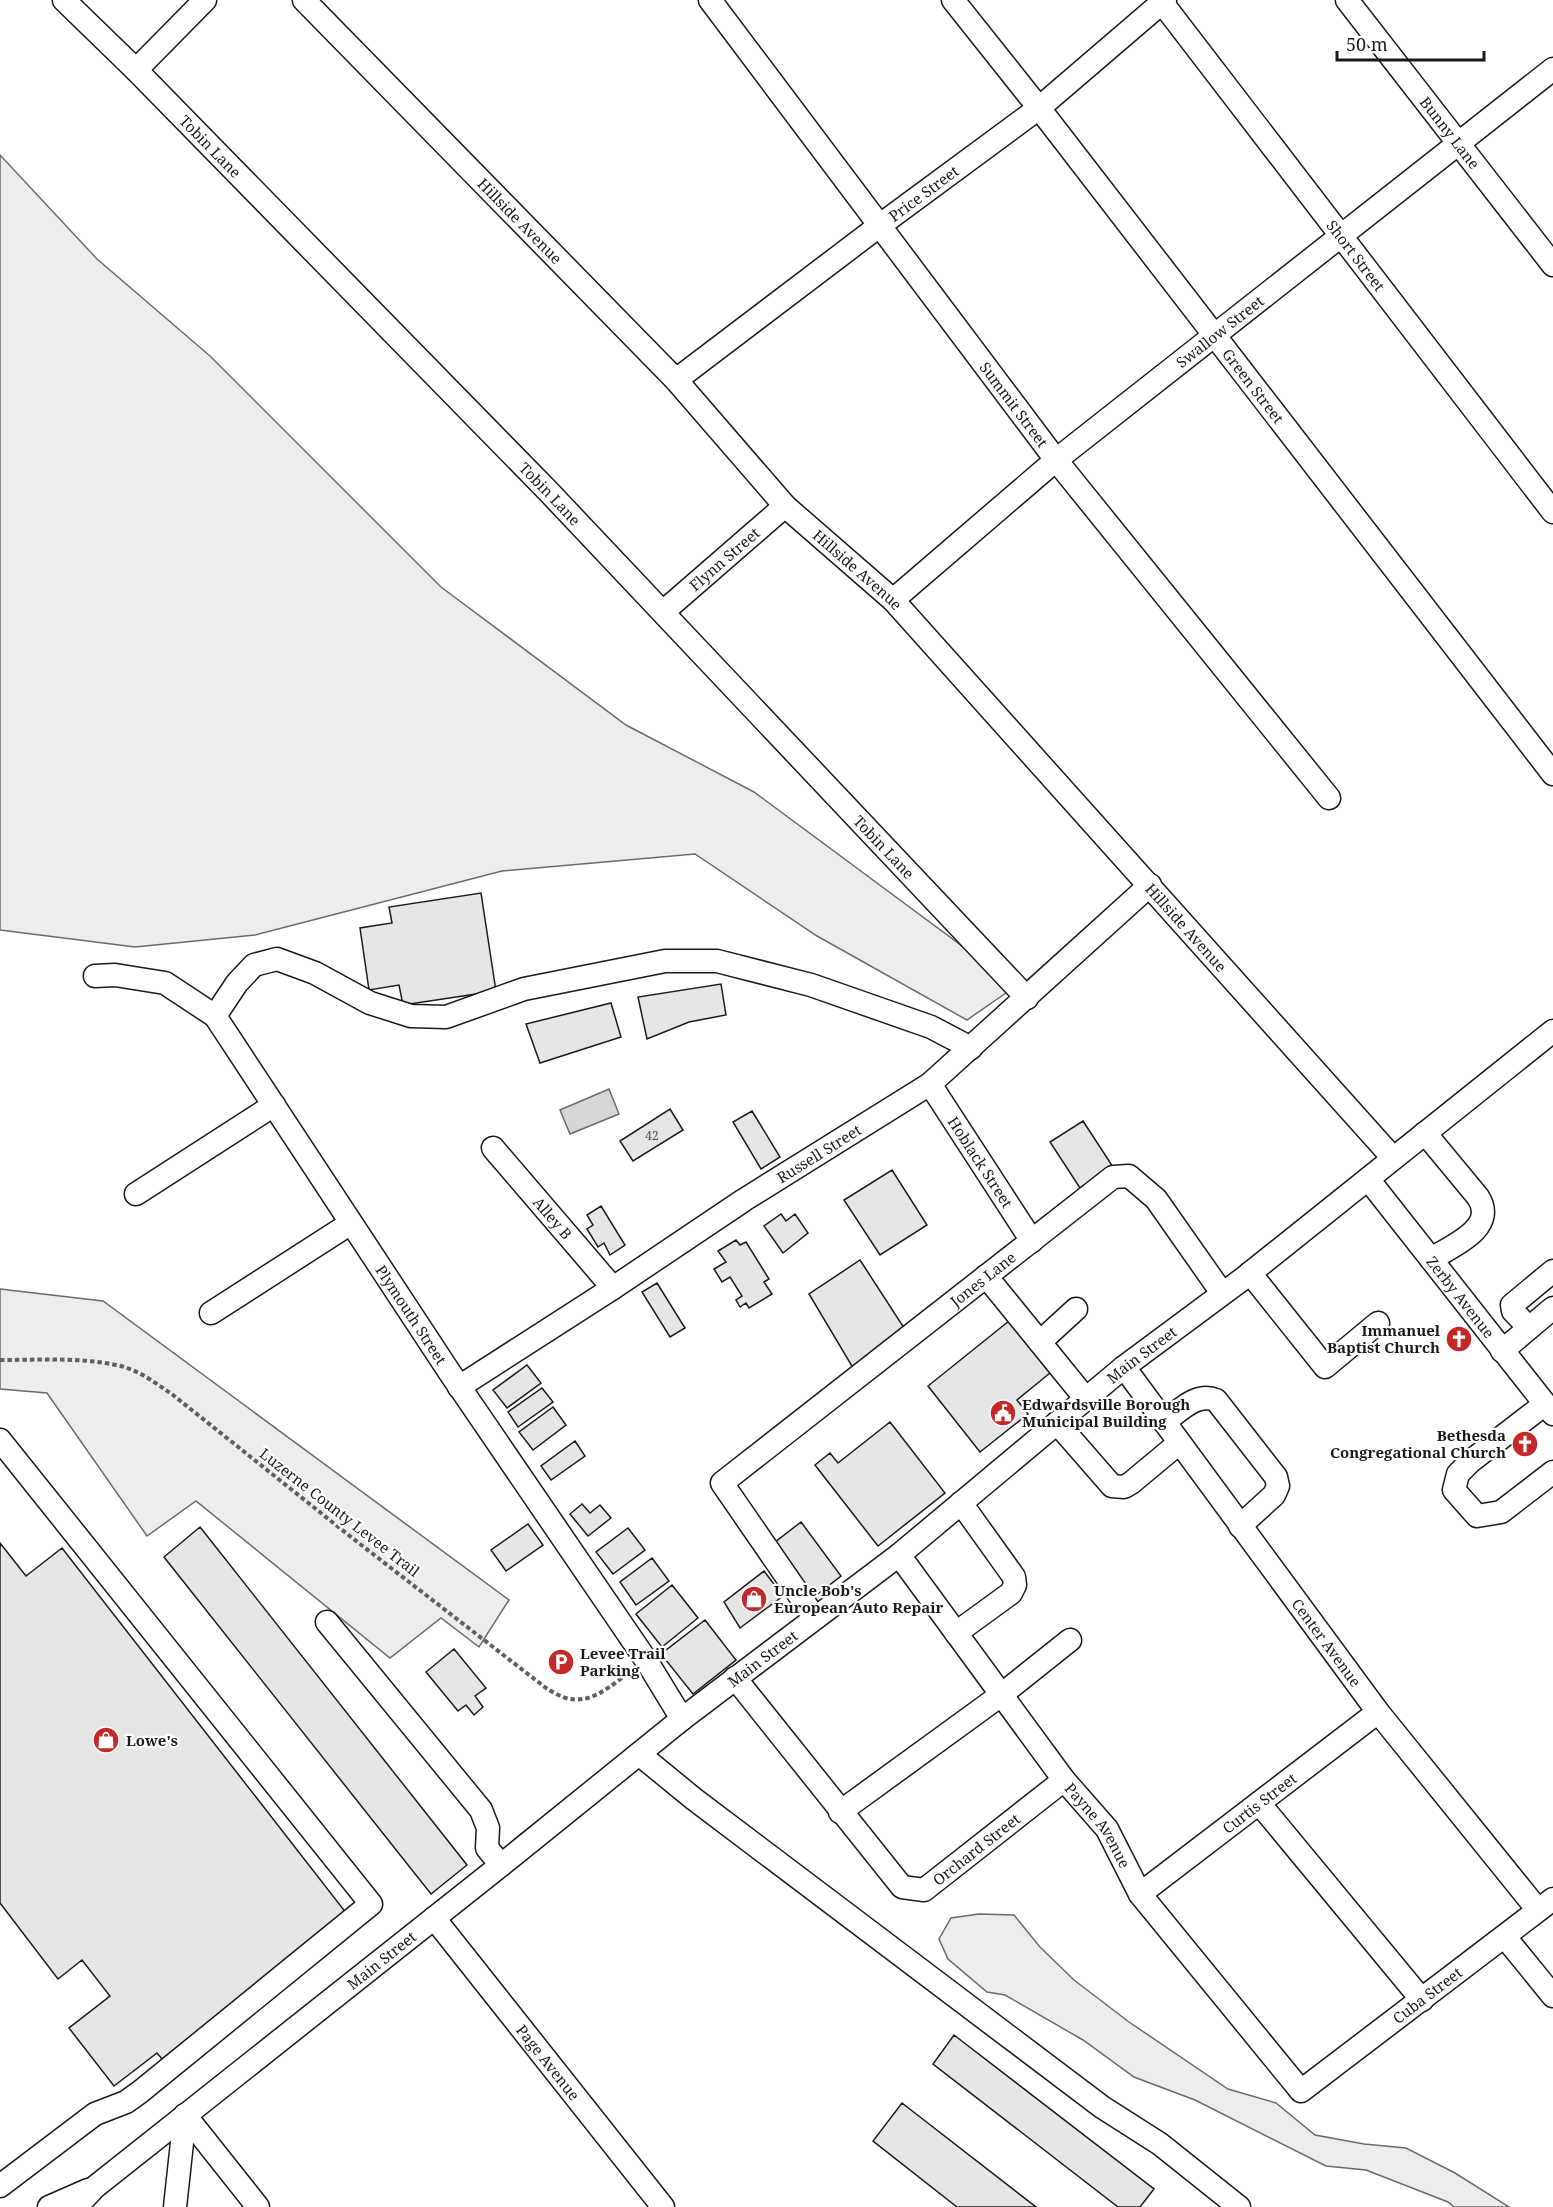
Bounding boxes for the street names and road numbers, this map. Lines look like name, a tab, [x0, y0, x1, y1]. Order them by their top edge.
street label: Bunny Lane	[1416, 92, 1484, 173]
street label: Tobin Lane	[175, 110, 246, 182]
street label: Price Street	[884, 161, 962, 226]
street label: Hillside Avenue	[474, 174, 567, 268]
street label: Short Street	[1322, 216, 1390, 295]
street label: Swallow Street	[1172, 291, 1267, 372]
street label: Green Street	[1218, 344, 1289, 427]
street label: Summit Street	[976, 358, 1053, 451]
street label: Tobin Lane	[515, 458, 585, 530]
street label: Flynn Street	[685, 523, 764, 595]
street label: Hillside Avenue	[809, 525, 907, 614]
street label: Tobin Lane	[849, 811, 919, 883]
street label: Hillside Avenue	[1141, 879, 1231, 976]
street label: Hoblack Street	[944, 1113, 1018, 1211]
street label: Russell Street	[773, 1119, 865, 1187]
street label: Alley B	[529, 1192, 577, 1243]
street label: Jones Lane	[945, 1247, 1020, 1311]
street label: Zerby Avenue	[1422, 1252, 1499, 1342]
street label: Plymouth Street	[372, 1261, 452, 1368]
street label: Main Street	[1102, 1322, 1180, 1387]
street label: Luzerne County Levee Trail	[256, 1443, 424, 1581]
street label: Center Avenue	[1288, 1594, 1366, 1691]
street label: Main Street	[723, 1625, 801, 1691]
street label: Curtis Street	[1218, 1768, 1300, 1838]
street label: Payne Avenue	[1061, 1778, 1135, 1871]
street label: Orchard Street	[928, 1809, 1024, 1890]
street label: Main Street	[343, 1926, 420, 1994]
street label: Cuba Street	[1388, 1962, 1466, 2028]
street label: Page Avenue	[512, 2020, 584, 2104]

